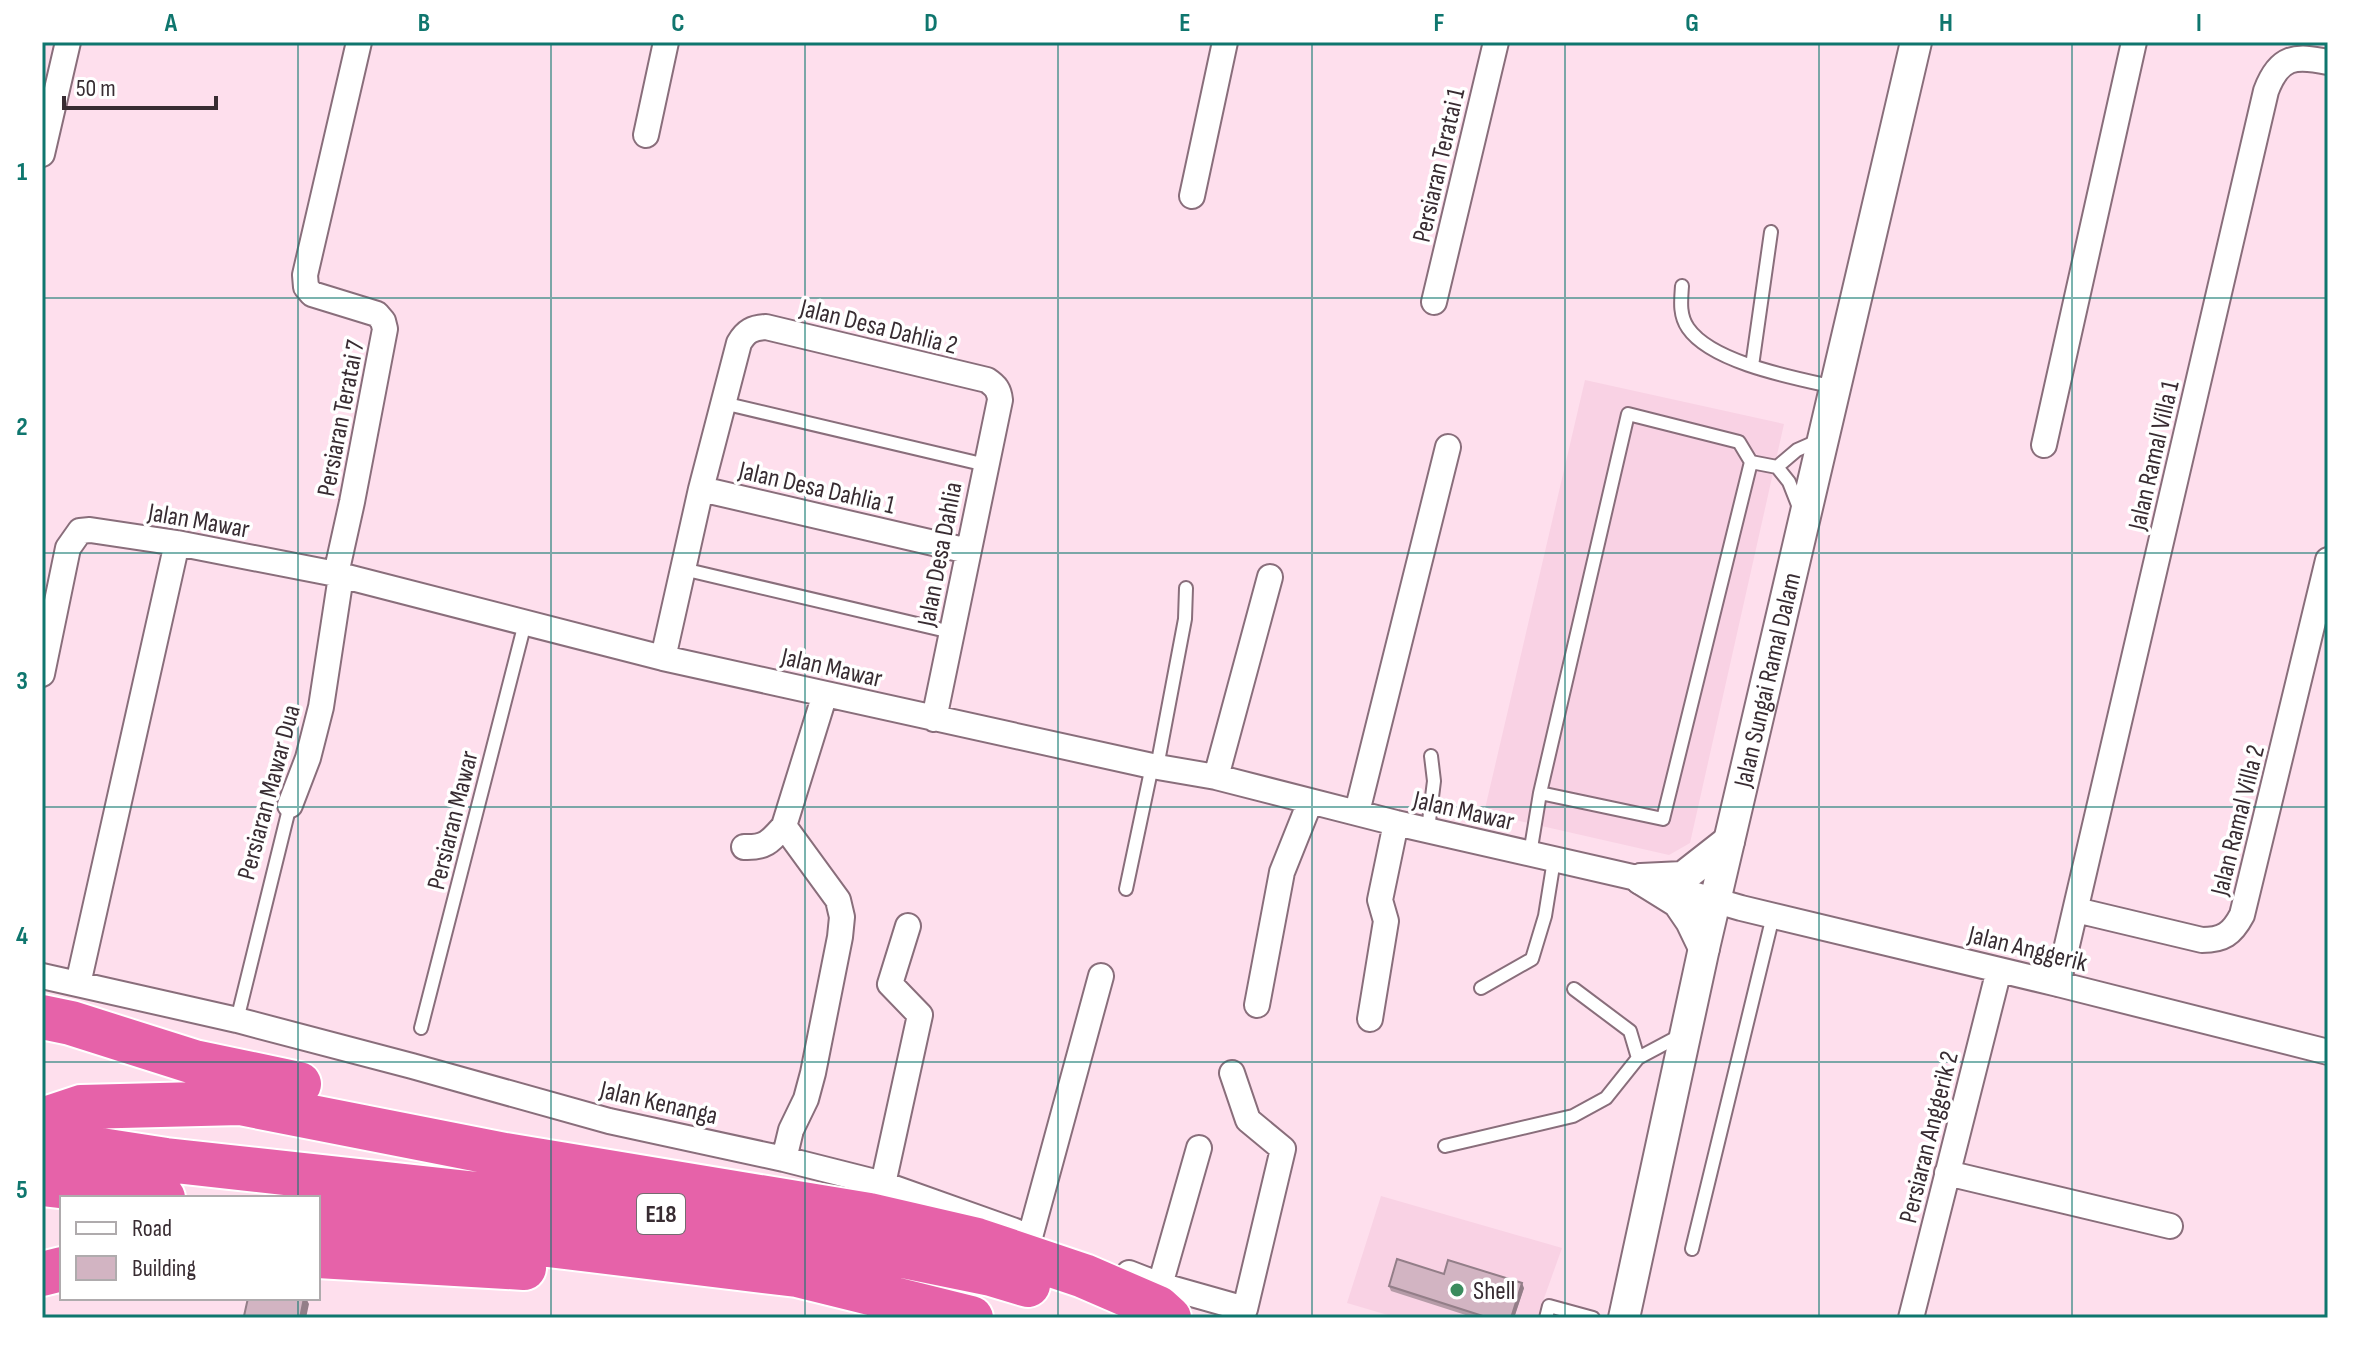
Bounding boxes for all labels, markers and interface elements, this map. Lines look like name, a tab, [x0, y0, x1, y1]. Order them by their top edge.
text: A	[164, 8, 178, 39]
text: B	[418, 8, 430, 39]
text: C	[671, 8, 685, 39]
text: D	[924, 8, 938, 39]
text: E	[1179, 8, 1191, 39]
text: F	[1434, 8, 1445, 39]
text: G	[1685, 8, 1699, 39]
text: H	[1939, 8, 1953, 39]
text: I	[2196, 8, 2202, 39]
scale bar	[64, 60, 216, 110]
text: 50 m	[76, 74, 116, 103]
street label: Persiaran Teratai 1	[1407, 85, 1472, 245]
text: 1	[17, 157, 27, 188]
street label: Jalan Desa Dahlia 2	[796, 293, 960, 362]
street label: Persiaran Teratai 7	[311, 337, 372, 499]
street label: Jalan Ramal Villa 1	[2122, 378, 2187, 534]
text: 2	[16, 412, 28, 443]
street label: Jalan Desa Dahlia 1	[735, 455, 898, 521]
street label: Jalan Desa Dahlia	[911, 480, 970, 630]
street label: Jalan Mawar	[145, 497, 252, 546]
street label: Jalan Sungai Ramal Dalam	[1728, 570, 1808, 791]
street label: Jalan Mawar	[777, 642, 886, 695]
text: 3	[16, 666, 28, 697]
street label: Persiaran Mawar Dua	[231, 702, 308, 883]
street label: Jalan Ramal Villa 2	[2205, 742, 2272, 900]
street label: Persiaran Mawar	[421, 747, 486, 893]
street label: Jalan Mawar	[1409, 785, 1518, 838]
street label: Jalan Anggerik	[1964, 919, 2090, 979]
text: 4	[16, 921, 28, 952]
street label: Persiaran Anggerik 2	[1893, 1048, 1966, 1226]
street label: Jalan Kenanga	[596, 1075, 720, 1132]
text: 5	[16, 1175, 28, 1206]
road number: E18	[637, 1194, 685, 1234]
legend	[60, 1196, 320, 1300]
text: Road	[132, 1214, 172, 1243]
text: Building	[132, 1254, 196, 1283]
place label: Shell	[1473, 1276, 1515, 1307]
marker: Shell	[1448, 1281, 1466, 1299]

